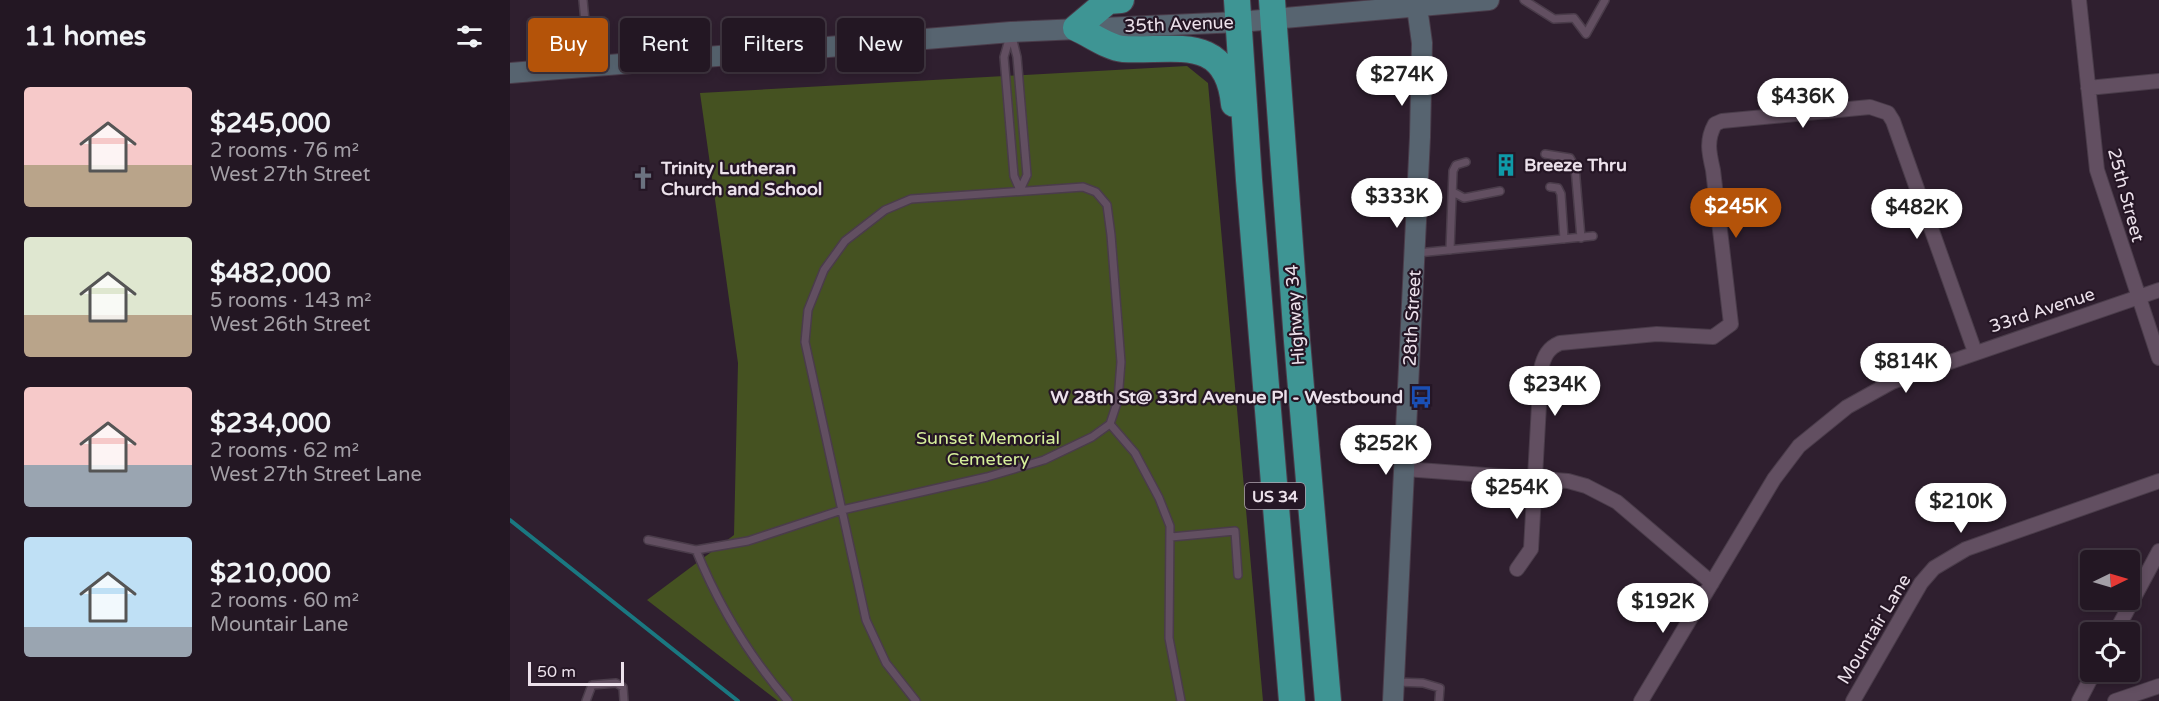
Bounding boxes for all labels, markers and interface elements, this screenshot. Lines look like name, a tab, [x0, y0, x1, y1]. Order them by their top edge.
street label: 35th Avenue	[1124, 11, 1234, 37]
chip: Buy	[528, 18, 608, 72]
chip: Rent	[620, 18, 710, 72]
chip: Filters	[722, 18, 825, 72]
chip: New	[837, 18, 924, 72]
icon: filters	[453, 20, 486, 53]
text: 11 homes	[24, 21, 146, 52]
pin: $274K	[1360, 56, 1444, 107]
text: $274K	[1370, 63, 1434, 87]
pin: $436K	[1761, 78, 1845, 129]
text: $436K	[1771, 85, 1835, 109]
text: $245,000	[210, 108, 330, 139]
icon: home	[72, 111, 144, 183]
text: 2 rooms · 76 m²	[210, 139, 359, 163]
street label: 25th Street	[2103, 146, 2149, 245]
building icon: Breeze Thru	[1493, 152, 1519, 178]
place label: Breeze Thru	[1524, 154, 1627, 176]
place label: Trinity Lutheran Church and School	[660, 157, 822, 200]
text: West 27th Street	[210, 163, 370, 187]
church icon: Trinity Lutheran Church and School	[630, 165, 656, 191]
pin: $333K	[1355, 178, 1439, 229]
text: $333K	[1365, 185, 1429, 209]
pin: $245K	[1694, 188, 1778, 239]
pin: $482K	[1875, 189, 1959, 240]
text: $245K	[1704, 195, 1768, 219]
text: $482K	[1885, 196, 1949, 220]
text: $482,000	[210, 258, 331, 289]
icon: home	[72, 261, 144, 333]
street label: Highway 34	[1281, 264, 1309, 366]
street label: 28th Street	[1398, 269, 1426, 367]
street label: 33rd Avenue	[1986, 283, 2098, 337]
text: 5 rooms · 143 m²	[210, 289, 372, 313]
text: West 26th Street	[210, 313, 370, 337]
pin: $814K	[1864, 343, 1948, 394]
text: $814K	[1874, 350, 1938, 374]
pin: $234K	[1513, 366, 1597, 417]
text: $234K	[1523, 373, 1587, 397]
bus stop icon: W 28th St@ 33rd Avenue Pl - Westbound	[1408, 384, 1434, 410]
place label: W 28th St@ 33rd Avenue Pl - Westbound	[1050, 386, 1403, 408]
text: $234,000	[210, 408, 331, 439]
icon: home	[72, 411, 144, 483]
pin: $252K	[1344, 425, 1428, 476]
park label: Sunset Memorial Cemetery	[916, 427, 1060, 470]
text: $252K	[1354, 432, 1418, 456]
text: 2 rooms · 62 m²	[210, 439, 359, 463]
text: West 27th Street Lane	[210, 463, 422, 487]
pin: $254K	[1475, 469, 1559, 520]
text: $254K	[1485, 476, 1549, 500]
road number: US 34	[1245, 483, 1305, 509]
pin: $210K	[1919, 483, 2003, 534]
text: $210K	[1929, 490, 1993, 514]
north arrow	[2080, 550, 2140, 610]
map controls	[2080, 550, 2140, 682]
text: $210,000	[210, 558, 331, 589]
icon: home	[72, 561, 144, 633]
street label: Mountair Lane	[1833, 570, 1915, 688]
pin: $192K	[1621, 583, 1705, 634]
text: 2 rooms · 60 m²	[210, 589, 359, 613]
text: $192K	[1631, 590, 1695, 614]
text: Mountair Lane	[210, 613, 348, 637]
button: locate	[2080, 622, 2140, 682]
scale bar	[528, 659, 624, 686]
text: 50 m	[537, 662, 576, 682]

